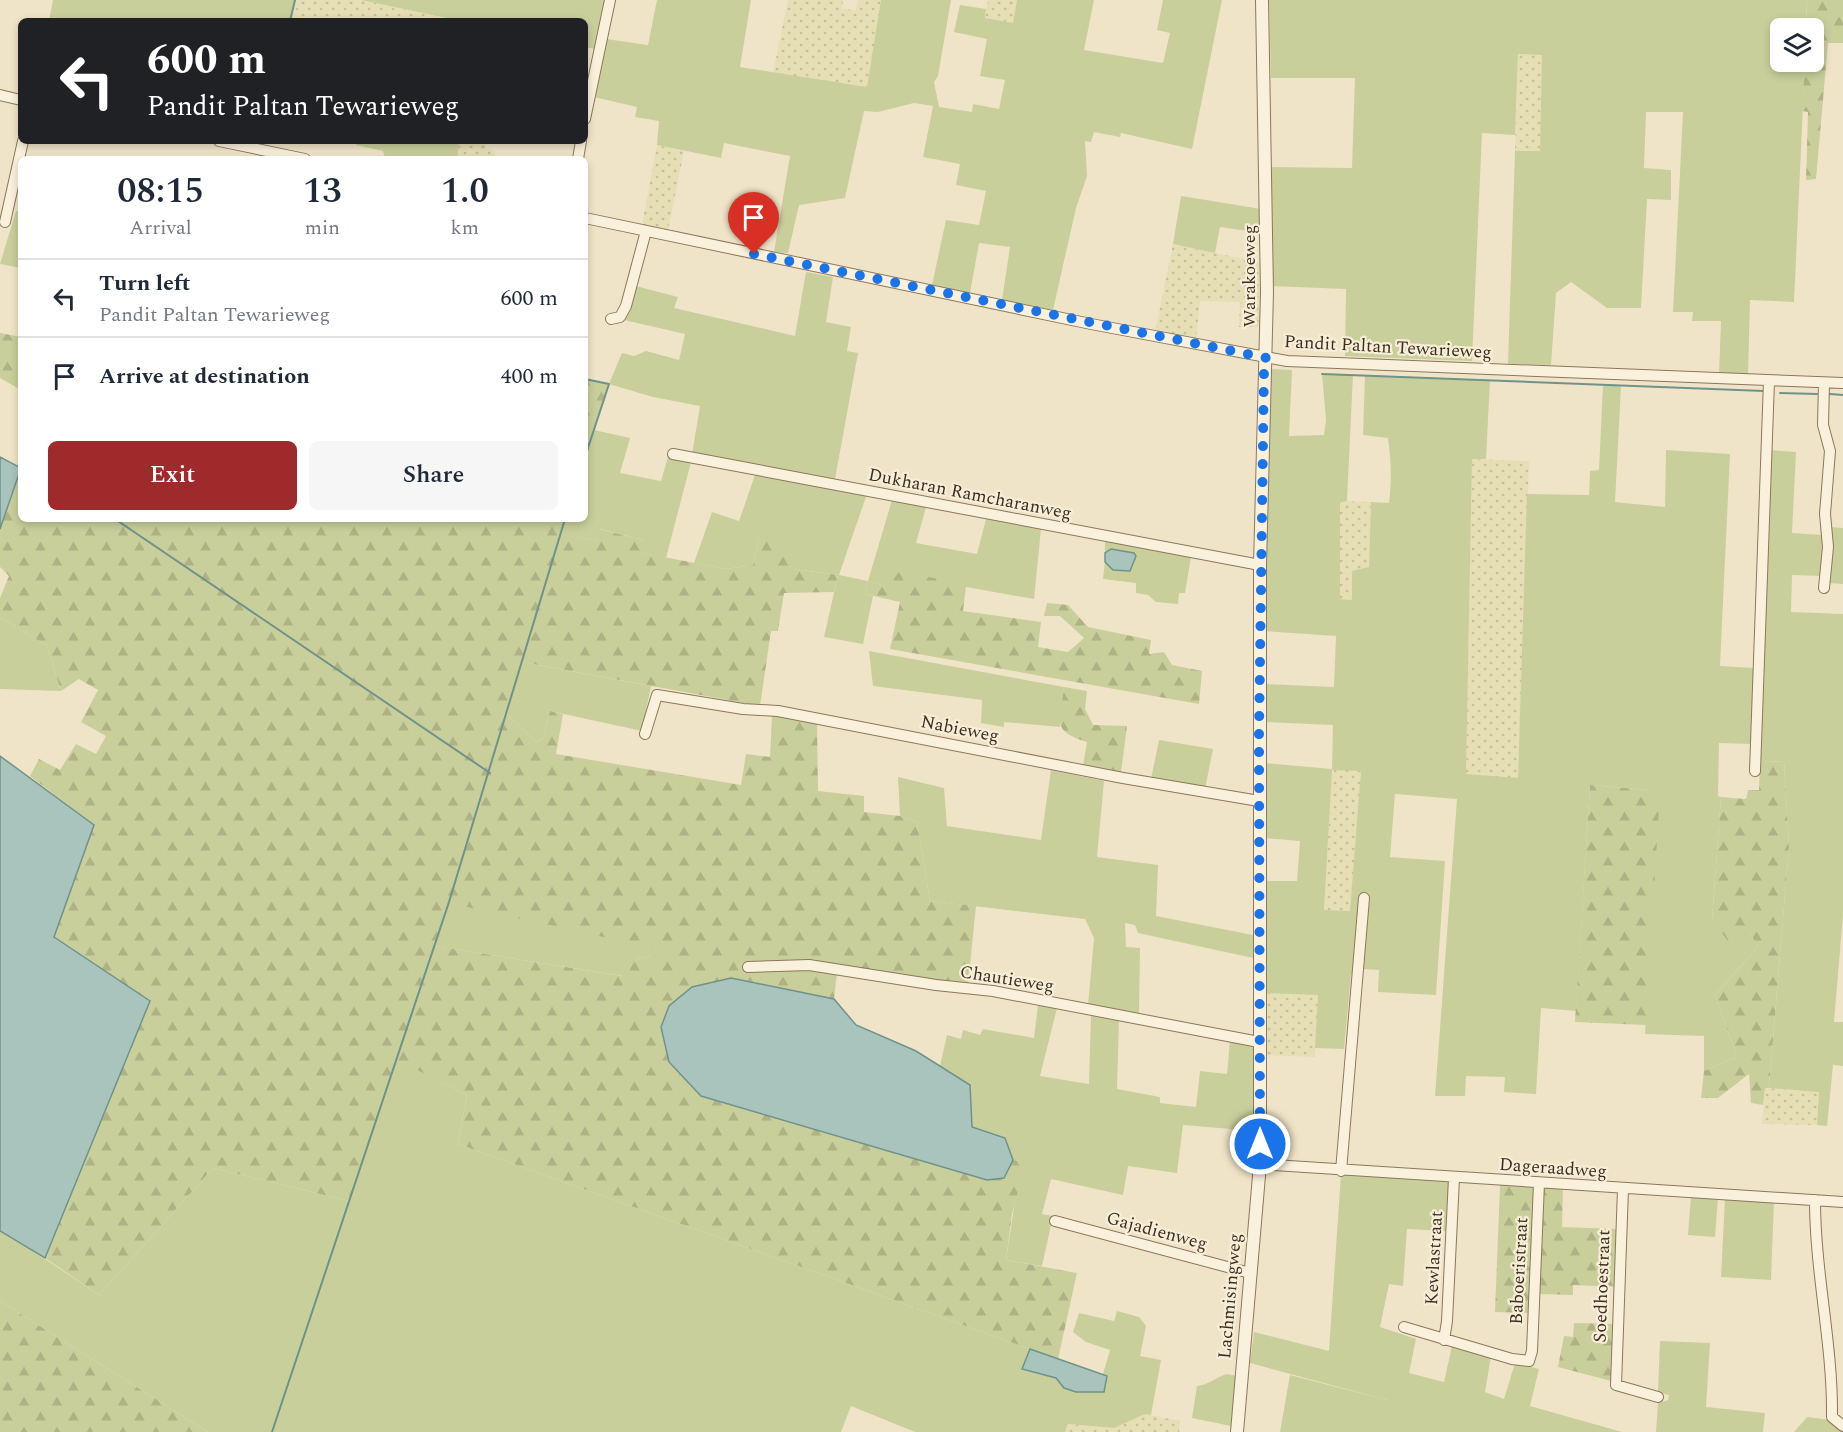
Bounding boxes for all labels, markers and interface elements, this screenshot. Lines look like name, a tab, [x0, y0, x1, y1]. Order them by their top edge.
map controls	[1770, 18, 1824, 72]
button: layers	[1770, 18, 1824, 72]
text: 600 m	[147, 29, 266, 92]
icon: left	[48, 42, 126, 120]
text: Pandit Paltan Tewarieweg	[147, 86, 459, 128]
text: 08:15	[117, 164, 204, 219]
text: 13	[303, 164, 342, 219]
text: 1.0	[441, 164, 489, 219]
pin	[728, 192, 779, 254]
icon: arrive	[737, 201, 770, 234]
text: Arrival	[129, 213, 192, 243]
text: min	[305, 213, 340, 243]
text: km	[451, 213, 479, 243]
street label: Warakoeweg	[1236, 225, 1263, 327]
text: Turn left	[99, 267, 191, 300]
icon: left	[48, 282, 81, 315]
text: 600 m	[501, 282, 558, 315]
text: Pandit Paltan Tewarieweg	[99, 300, 330, 330]
street label: Pandit Paltan Tewarieweg	[1283, 328, 1493, 366]
icon: arrive	[48, 360, 81, 393]
text: Arrive at destination	[99, 360, 310, 393]
text: 400 m	[501, 360, 558, 393]
button: Exit	[48, 441, 297, 510]
button: Share	[309, 441, 558, 510]
street label: Dukharan Ramcharanweg	[866, 461, 1074, 527]
street label: Nabieweg	[918, 708, 1002, 750]
street label: Chautieweg	[958, 958, 1056, 1000]
position arrow	[1228, 1112, 1292, 1176]
street label: Dageraadweg	[1498, 1151, 1608, 1185]
street label: Gajadienweg	[1103, 1205, 1211, 1257]
street label: Kewlastraat	[1418, 1210, 1450, 1306]
street label: Baboeristraat	[1503, 1217, 1535, 1325]
street label: Soedhoestraat	[1587, 1229, 1617, 1343]
street label: Lachmisingweg	[1211, 1232, 1249, 1360]

